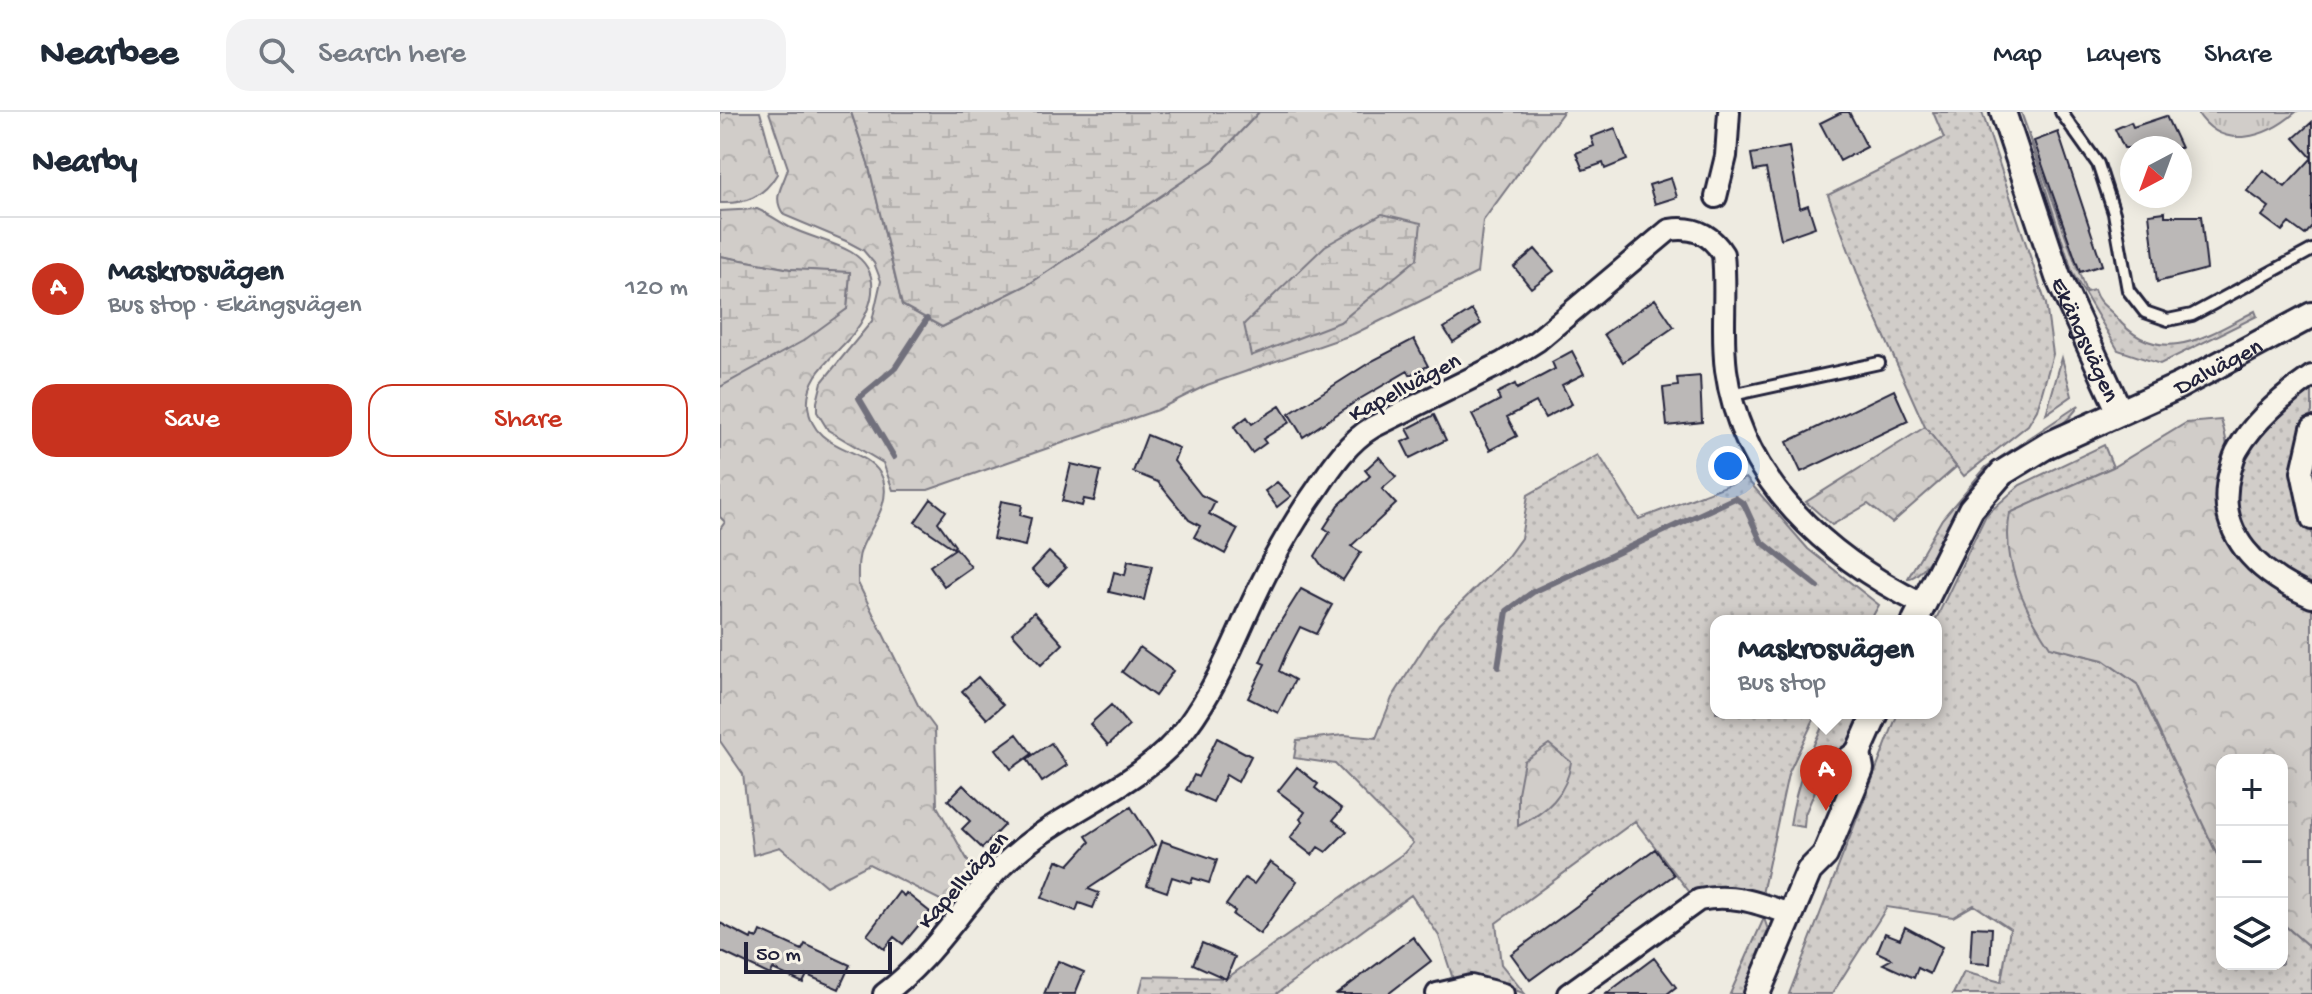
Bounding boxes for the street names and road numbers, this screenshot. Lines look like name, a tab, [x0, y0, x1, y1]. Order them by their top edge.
street label: Ekängsvägen	[2042, 273, 2125, 408]
street label: Dalvägen	[2168, 333, 2269, 405]
street label: Kapellvägen	[1345, 347, 1467, 431]
street label: Kapellvägen	[913, 826, 1017, 937]

